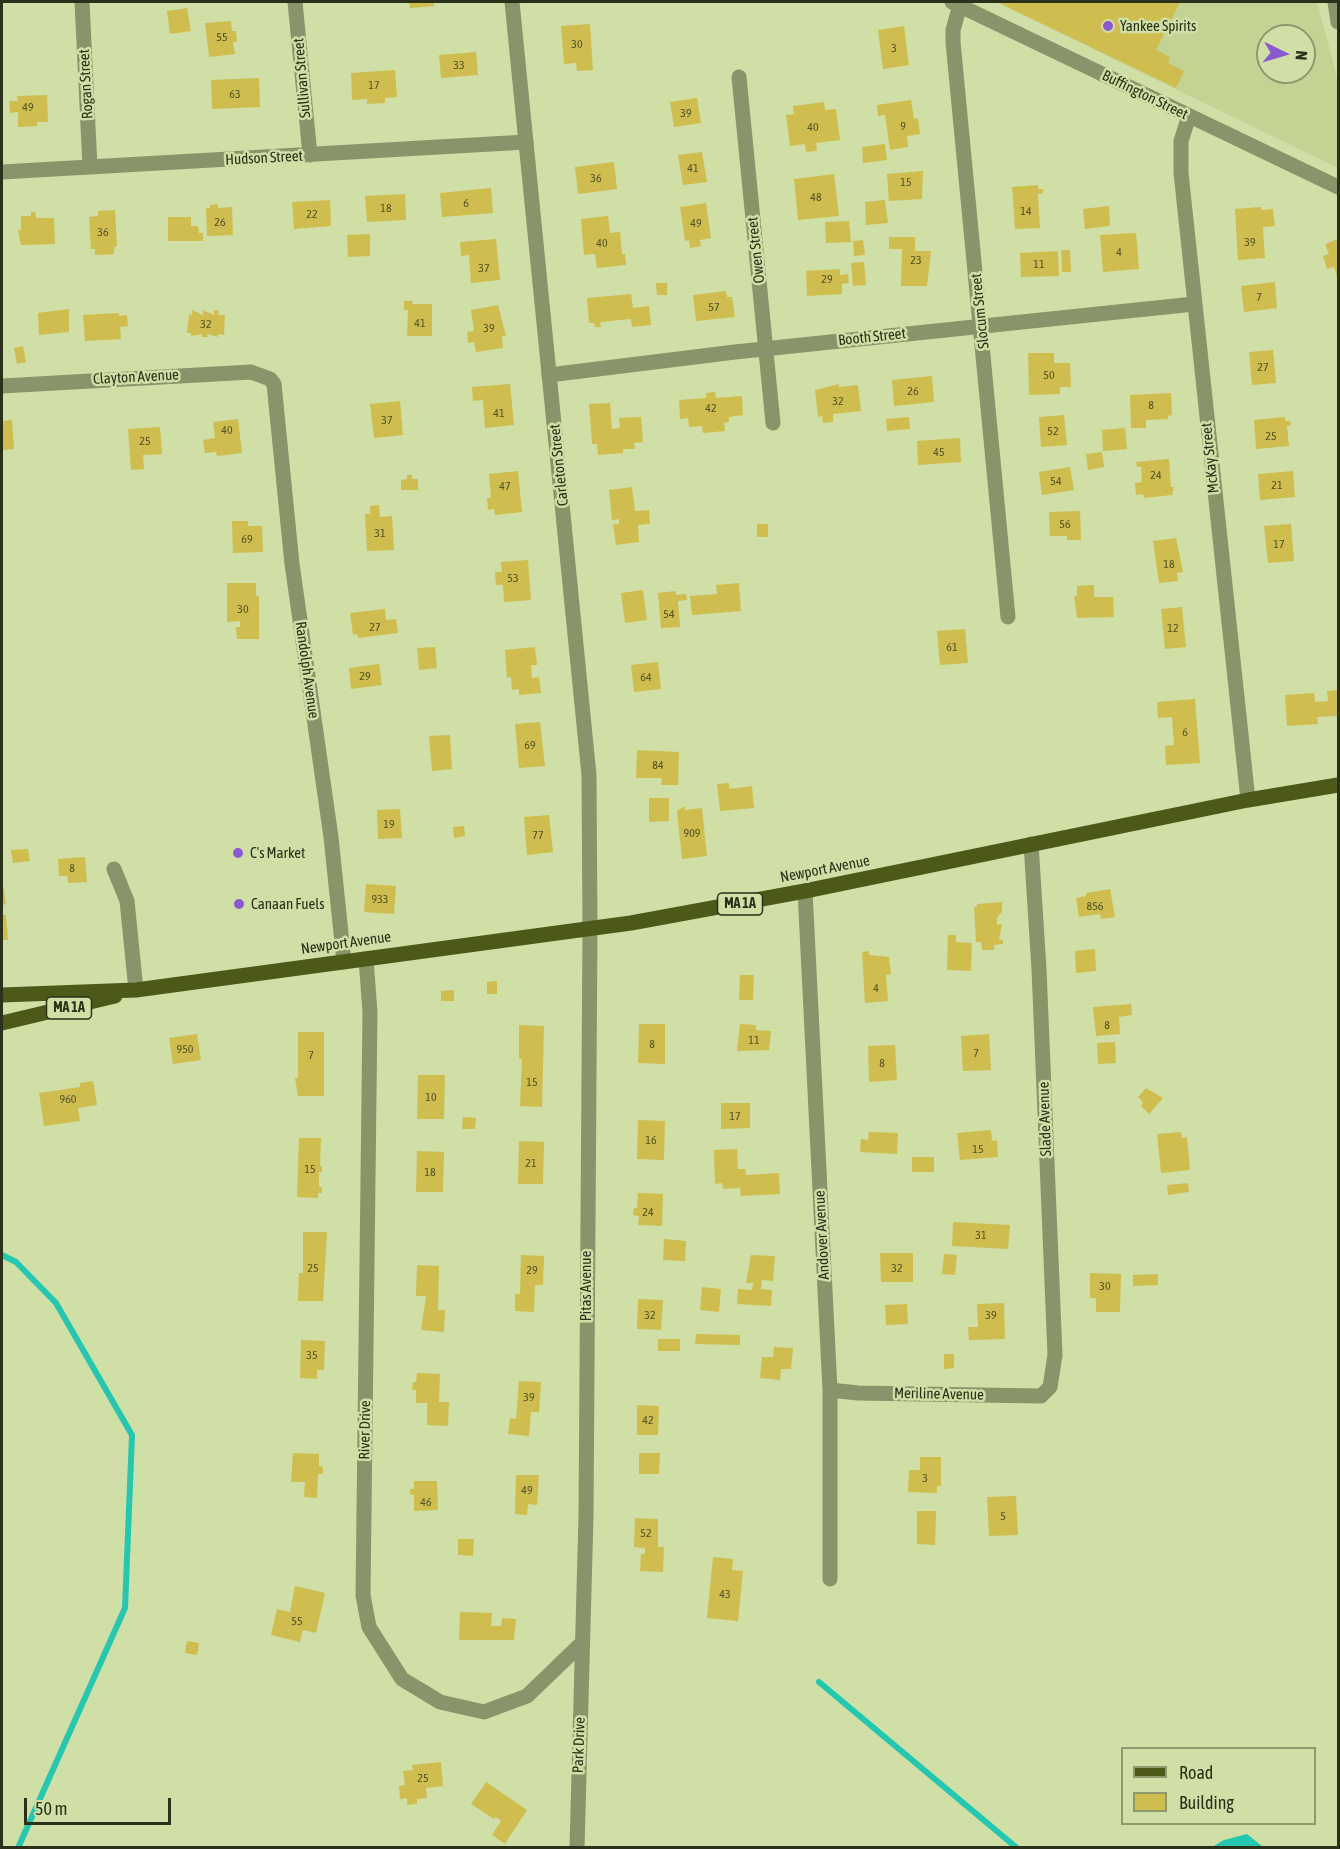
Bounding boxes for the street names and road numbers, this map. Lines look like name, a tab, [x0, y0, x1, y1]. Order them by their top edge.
street label: Sullivan Street	[290, 37, 314, 119]
street label: Rogan Street	[75, 49, 97, 119]
street label: Buffington Street	[1099, 67, 1191, 123]
street label: Hudson Street	[225, 147, 303, 169]
street label: Owen Street	[744, 216, 768, 284]
street label: Slocum Street	[967, 272, 993, 350]
street label: Booth Street	[837, 325, 907, 349]
street label: Clayton Avenue	[93, 366, 179, 388]
street label: McKay Street	[1197, 422, 1223, 494]
street label: Carleton Street	[546, 423, 572, 507]
street label: Randolph Avenue	[291, 620, 323, 720]
street label: Newport Avenue	[779, 852, 871, 886]
road number: MA 1A	[718, 893, 762, 915]
street label: Newport Avenue	[300, 928, 392, 958]
road number: MA 1A	[46, 997, 92, 1019]
street label: Slade Avenue	[1035, 1081, 1055, 1157]
street label: Andover Avenue	[811, 1190, 833, 1280]
street label: Pitas Avenue	[577, 1251, 595, 1321]
street label: Meriline Avenue	[894, 1384, 984, 1404]
street label: River Drive	[355, 1400, 375, 1460]
street label: Park Drive	[569, 1717, 589, 1773]

